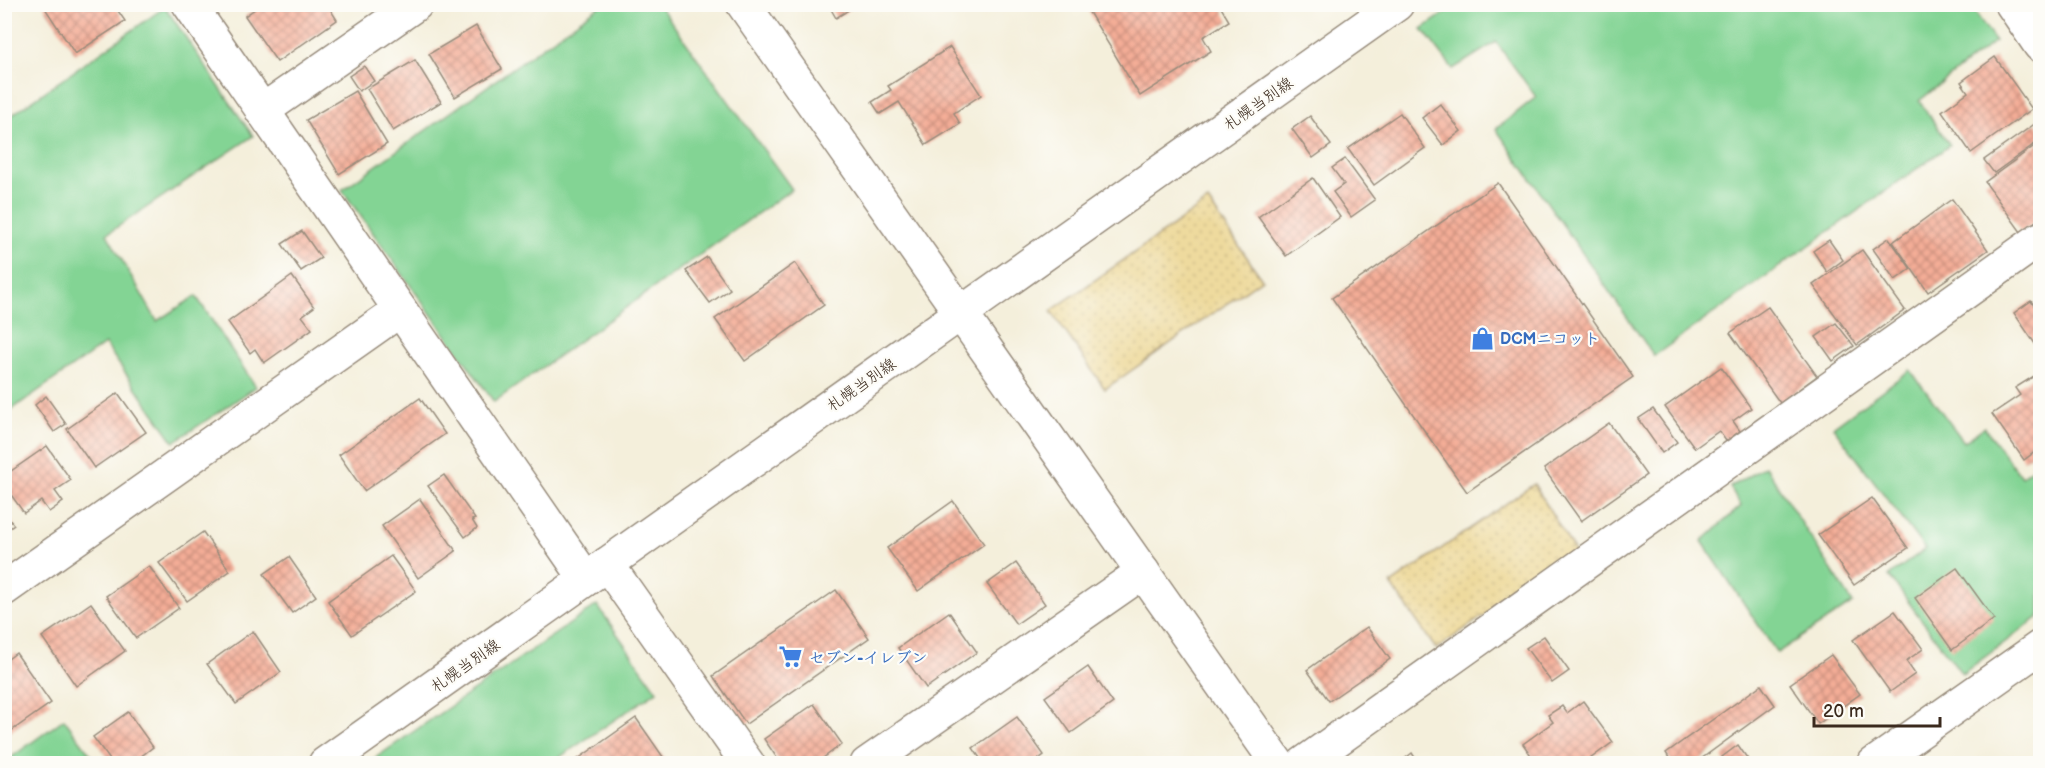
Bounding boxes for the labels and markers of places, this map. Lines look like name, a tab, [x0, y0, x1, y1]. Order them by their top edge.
shop icon: DCMニコット	[1469, 325, 1495, 351]
place label: DCMニコット	[1500, 330, 1600, 349]
supermarket icon: セブン-イレブン	[778, 644, 804, 670]
place label: セブン-イレブン	[809, 649, 928, 668]

